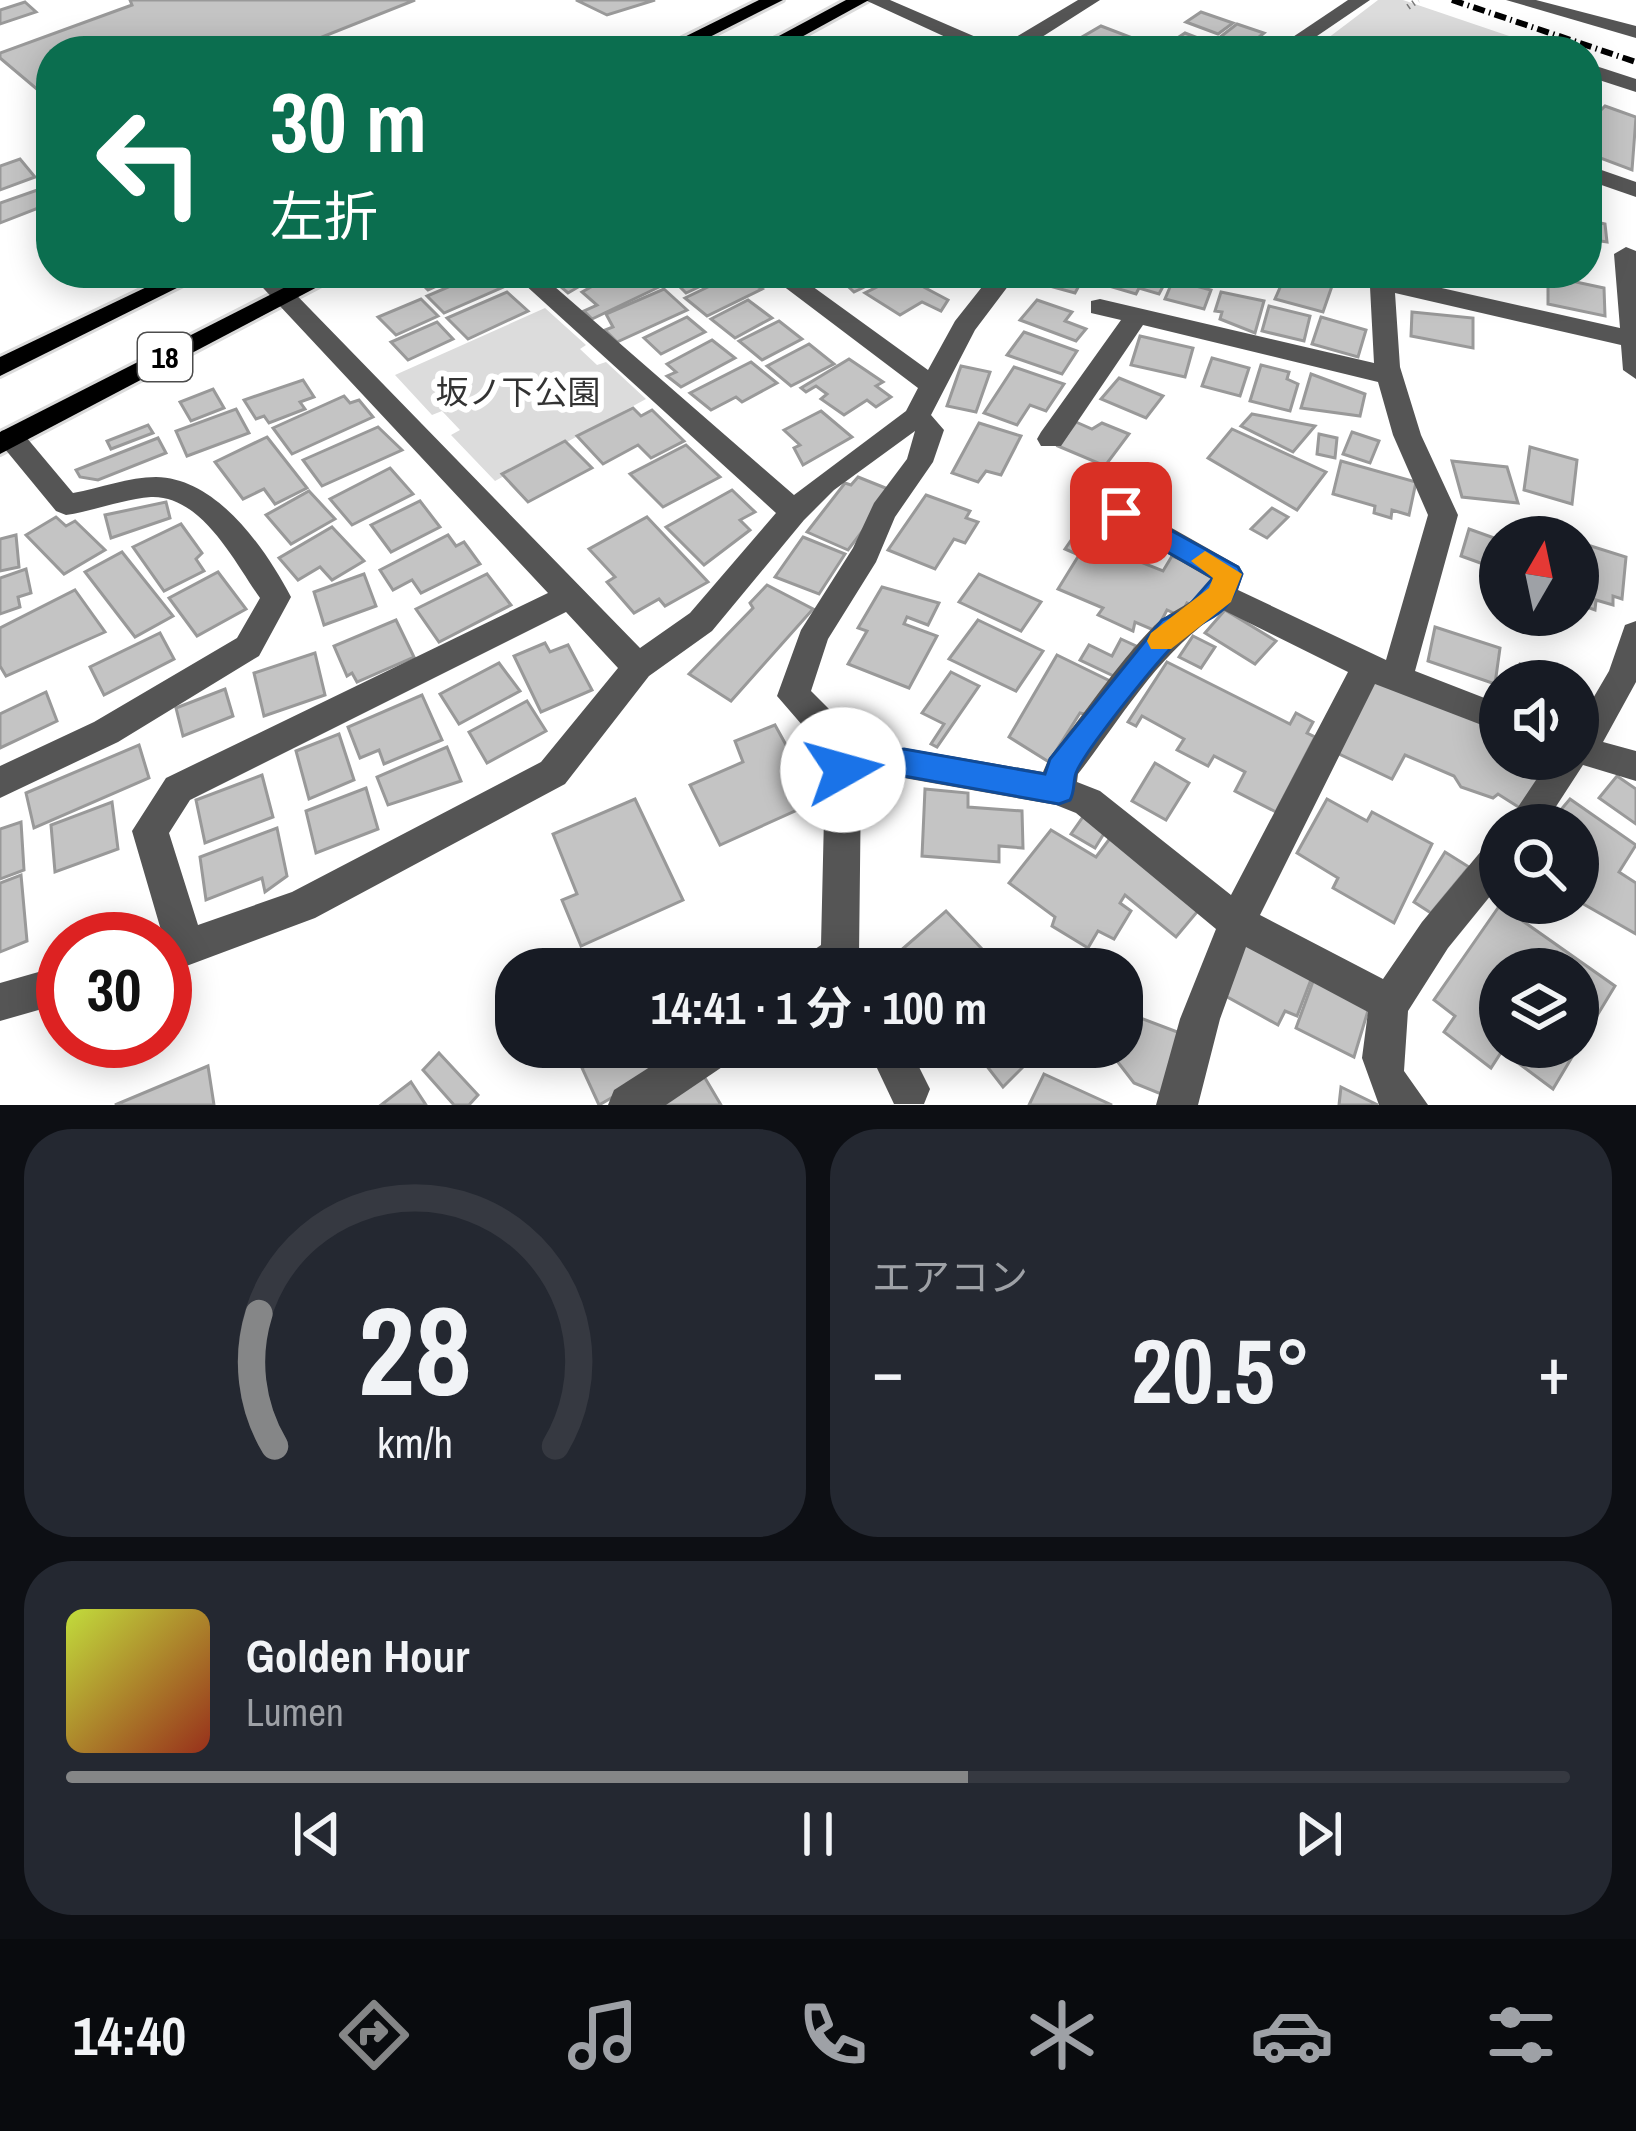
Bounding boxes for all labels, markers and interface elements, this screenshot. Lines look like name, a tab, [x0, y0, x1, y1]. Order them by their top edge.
text: 30 m	[270, 65, 427, 178]
icon: left	[72, 84, 228, 240]
text: 左折	[270, 180, 378, 253]
road number: 18	[138, 333, 192, 381]
park label: 坂ノ下公園	[436, 370, 601, 414]
pin	[1070, 462, 1172, 564]
icon: arrive	[1088, 480, 1154, 546]
north arrow	[1479, 516, 1599, 636]
map controls	[1479, 516, 1599, 1068]
button: sound	[1479, 660, 1599, 780]
position arrow	[780, 707, 906, 833]
button: search	[1479, 804, 1599, 924]
speed limit sign: 30	[36, 912, 192, 1068]
button: layers	[1479, 948, 1599, 1068]
text: 14:41 · 1 分 · 100 m	[651, 977, 987, 1038]
text: エアコン	[872, 1251, 1028, 1303]
text: 28	[358, 1266, 472, 1434]
text: 20.5°	[1131, 1310, 1311, 1431]
text: −	[872, 1326, 904, 1415]
text: +	[1538, 1326, 1570, 1415]
text: km/h	[377, 1414, 453, 1471]
text: Golden Hour	[246, 1625, 469, 1686]
text: Lumen	[246, 1686, 344, 1738]
icon: previous	[284, 1801, 350, 1867]
icon: pause	[785, 1801, 851, 1867]
icon: next	[1286, 1801, 1352, 1867]
icon: directions	[332, 1993, 416, 2077]
icon: music	[561, 1993, 645, 2077]
icon: phone	[791, 1993, 875, 2077]
icon: climate	[1020, 1993, 1104, 2077]
icon: car	[1250, 1993, 1334, 2077]
icon: filters	[1479, 1993, 1563, 2077]
text: 14:40	[73, 1999, 186, 2072]

